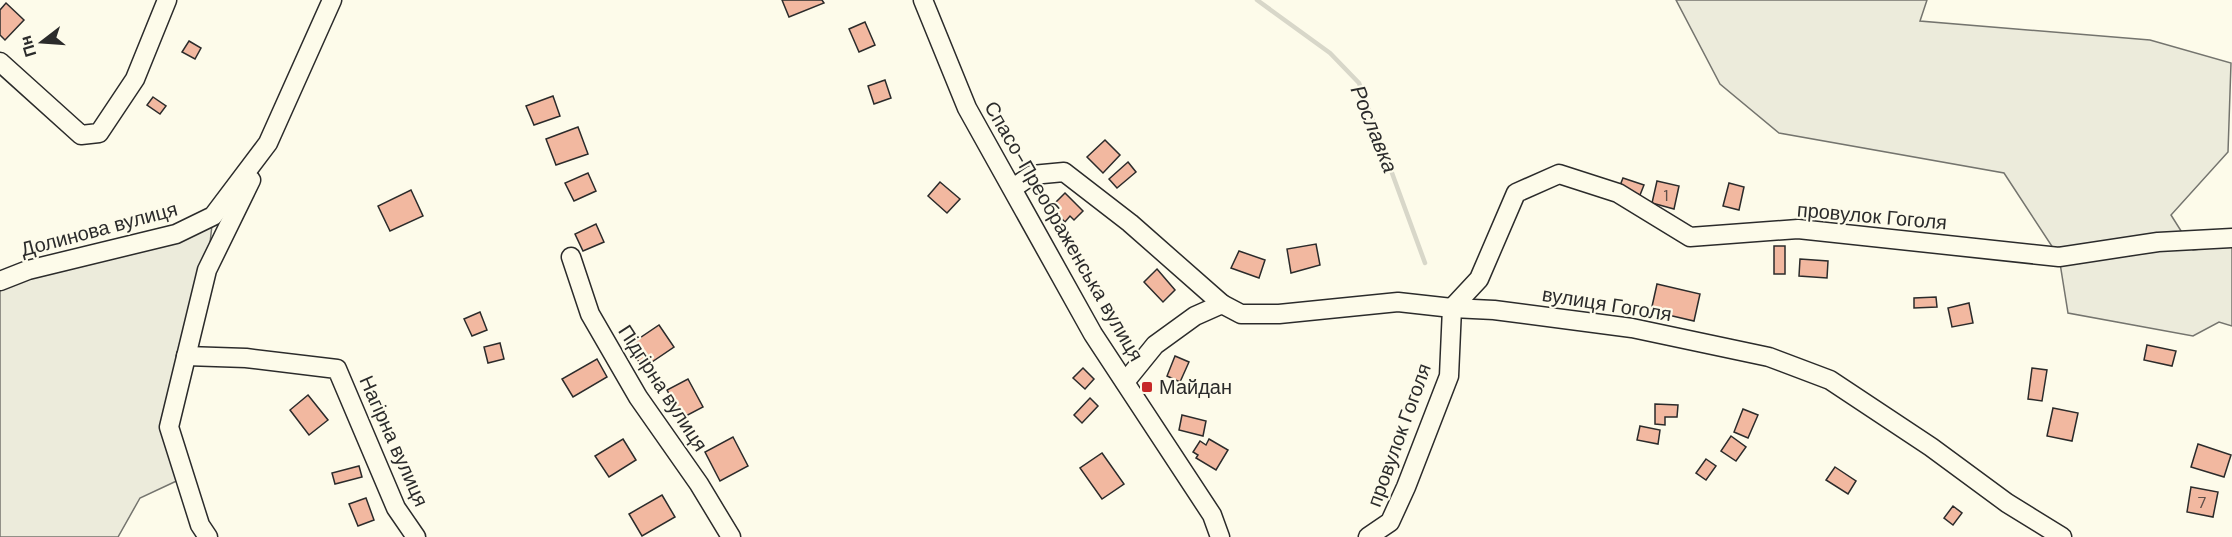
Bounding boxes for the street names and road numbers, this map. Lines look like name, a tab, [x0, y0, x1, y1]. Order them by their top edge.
street label: Спасо-Преображенська вулиця	[979, 96, 1149, 366]
street label: Долинова вулиця	[18, 196, 180, 262]
street label: провулок Гоголя	[1796, 196, 1948, 236]
street label: вулиця Гоголя	[1540, 281, 1674, 327]
street label: Підгірна вулиця	[612, 320, 714, 456]
street label: провулок Гоголя	[1361, 360, 1437, 510]
street label: Нагірна вулиця	[353, 371, 435, 511]

